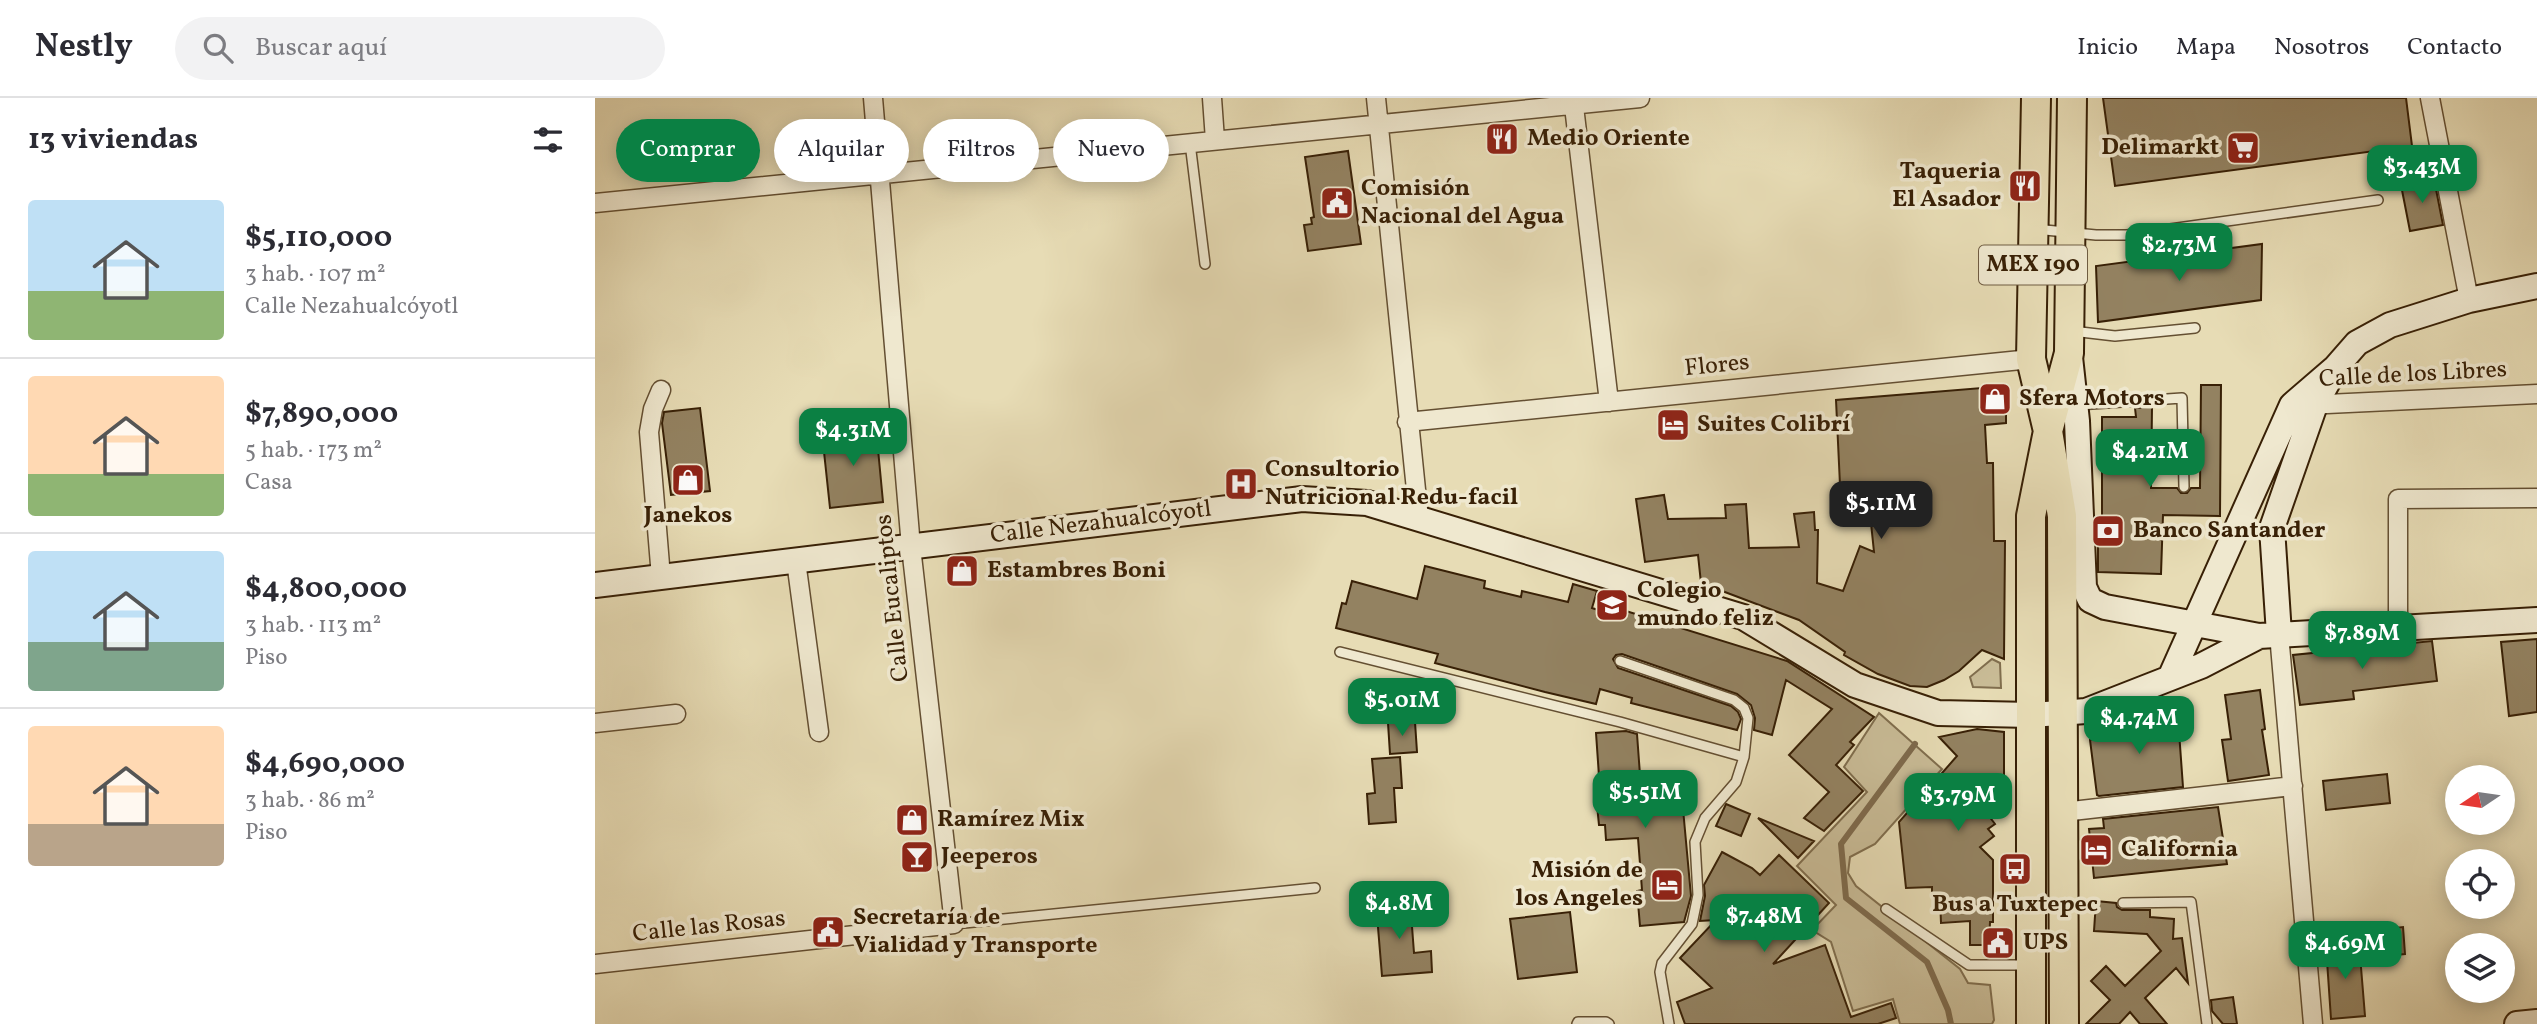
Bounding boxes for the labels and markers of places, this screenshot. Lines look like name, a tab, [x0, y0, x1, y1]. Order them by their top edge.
restaurant icon: Medio Oriente	[1483, 120, 1521, 158]
place label: Medio Oriente	[1527, 122, 1690, 156]
supermarket icon: Delimarkt	[2224, 129, 2262, 167]
place label: Delimarkt	[2101, 131, 2219, 165]
pin: $3.43M	[2365, 146, 2479, 205]
place label: Taqueria El Asador	[1892, 155, 2001, 217]
restaurant icon: Taqueria El Asador	[2006, 167, 2044, 205]
place label: Comisión Nacional del Agua	[1361, 172, 1564, 234]
public building icon: Comisión Nacional del Agua	[1318, 184, 1356, 222]
pin: $2.73M	[2122, 223, 2236, 283]
shop icon: Sfera Motors	[1976, 380, 2014, 418]
place label: Sfera Motors	[2019, 382, 2165, 416]
hotel icon: Suites Colibrí	[1654, 406, 1692, 444]
pin: $4.31M	[796, 408, 910, 468]
place label: Suites Colibrí	[1697, 408, 1850, 442]
pin: $4.21M	[2093, 430, 2207, 489]
place label: Consultorio Nutricional Redu-facil	[1265, 453, 1518, 515]
shop icon: Janekos	[669, 461, 707, 499]
hospital icon: Consultorio Nutricional Redu-facil	[1222, 465, 1260, 503]
pin: $5.11M	[1824, 482, 1938, 541]
place label: Janekos	[643, 499, 732, 533]
bank icon: Banco Santander	[2089, 512, 2127, 550]
place label: Banco Santander	[2133, 514, 2325, 548]
shop icon: Estambres Boni	[943, 552, 981, 590]
place label: Estambres Boni	[987, 554, 1166, 588]
place label: Colegio mundo feliz	[1637, 574, 1774, 636]
school or university icon: Colegio mundo feliz	[1593, 586, 1631, 624]
pin: $7.89M	[2305, 612, 2419, 671]
pin: $5.01M	[1345, 678, 1459, 738]
pin: $4.74M	[2082, 696, 2196, 756]
pin: $5.51M	[1588, 770, 1702, 830]
pin: $3.79M	[1901, 774, 2015, 833]
shop icon: Ramírez Mix	[893, 801, 931, 839]
place label: Ramírez Mix	[937, 803, 1085, 837]
hotel icon: California	[2077, 831, 2115, 869]
place label: California	[2121, 833, 2238, 867]
bar icon: Jeeperos	[898, 838, 936, 876]
place label: Jeeperos	[940, 840, 1038, 874]
bus stop icon: Bus a Tuxtepec	[1996, 850, 2034, 888]
place label: Misión de los Angeles	[1516, 854, 1643, 916]
hotel icon: Misión de los Angeles	[1648, 866, 1686, 904]
pin: $4.8M	[1350, 882, 1448, 941]
place label: Bus a Tuxtepec	[1932, 888, 2098, 922]
pin: $7.48M	[1707, 894, 1821, 954]
place label: Secretaría de Vialidad y Transporte	[853, 901, 1097, 963]
public building icon: Secretaría de Vialidad y Transporte	[809, 913, 847, 951]
pin: $4.69M	[2288, 922, 2402, 981]
public building icon: UPS	[1979, 924, 2017, 962]
place label: UPS	[2023, 926, 2068, 960]

